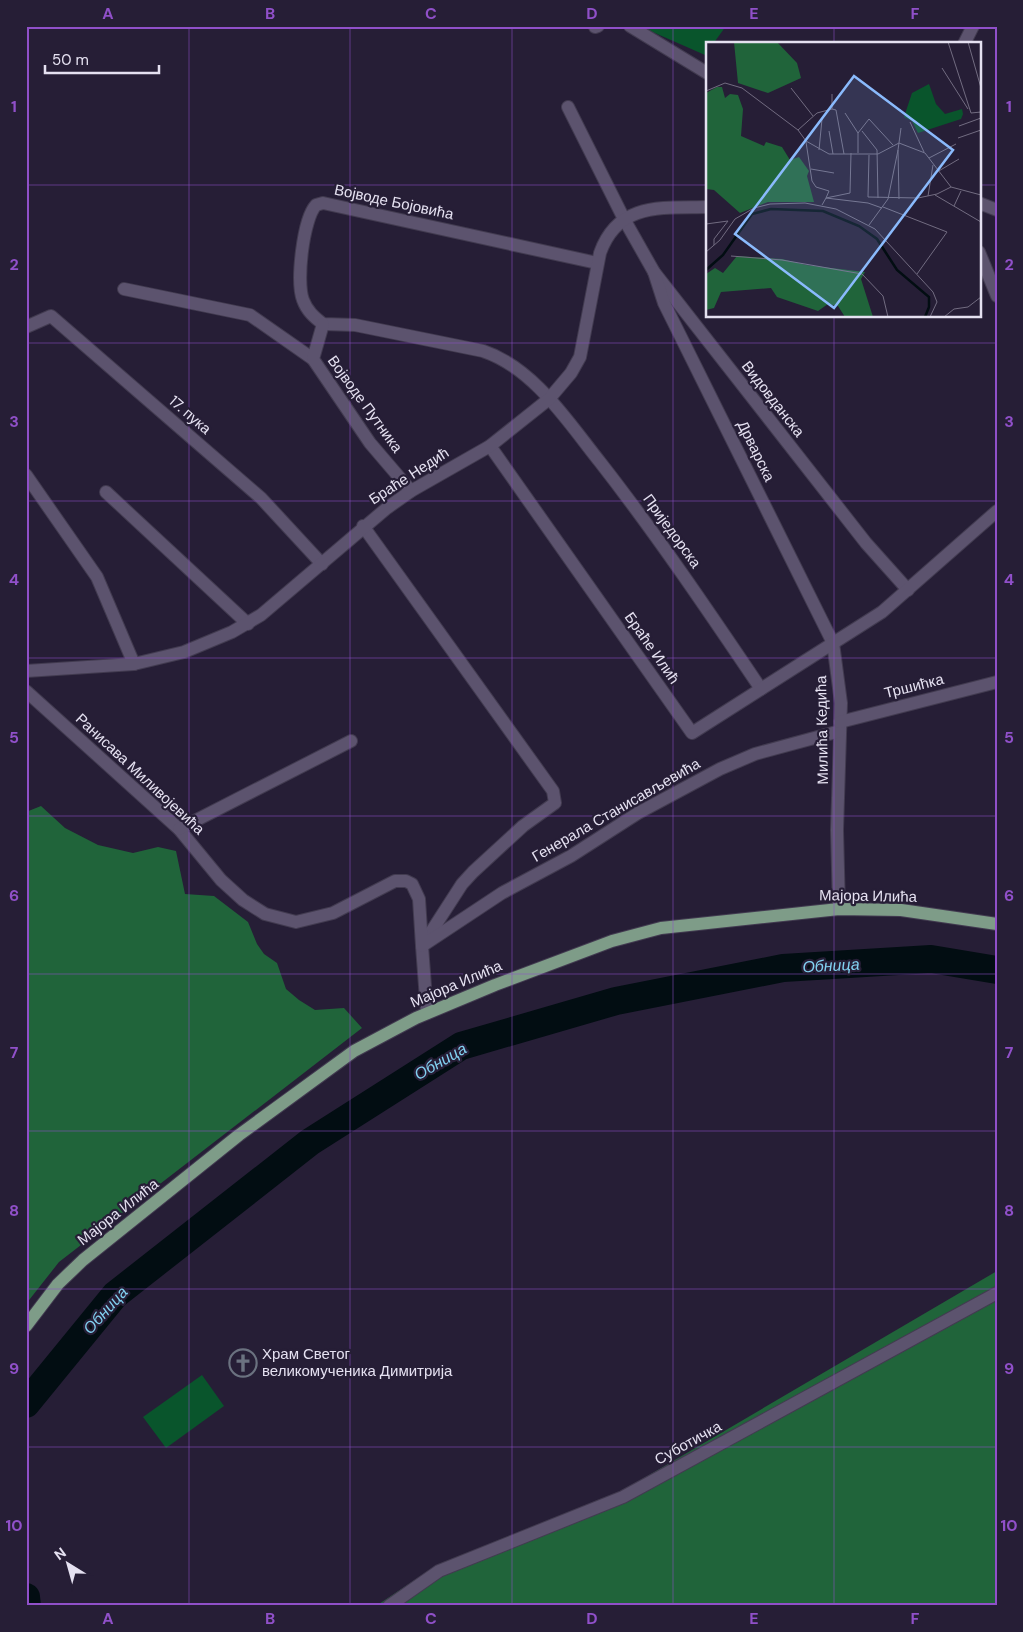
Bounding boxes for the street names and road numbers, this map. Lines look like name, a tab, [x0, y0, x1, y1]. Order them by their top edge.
street label: Војводе Бојовића	[333, 180, 456, 225]
street label: Војводе Путника	[323, 351, 407, 457]
street label: Видовданска	[737, 357, 809, 442]
street label: 17. пука	[165, 391, 216, 439]
street label: Дрварска	[733, 417, 780, 486]
street label: Браће Недић	[365, 443, 453, 509]
street label: Приједорска	[638, 490, 706, 573]
street label: Браће Илић	[620, 608, 684, 688]
street label: Тршићка	[882, 669, 946, 703]
street label: Милића Кедића	[811, 675, 833, 785]
street label: Ранисава Миливојевића	[71, 709, 209, 840]
street label: Генерала Станисављевића	[528, 753, 704, 866]
street label: Мајора Илића	[819, 885, 918, 907]
street label: Мајора Илића	[407, 955, 506, 1012]
street label: Мајора Илића	[73, 1174, 163, 1250]
street label: Суботичка	[651, 1416, 726, 1470]

